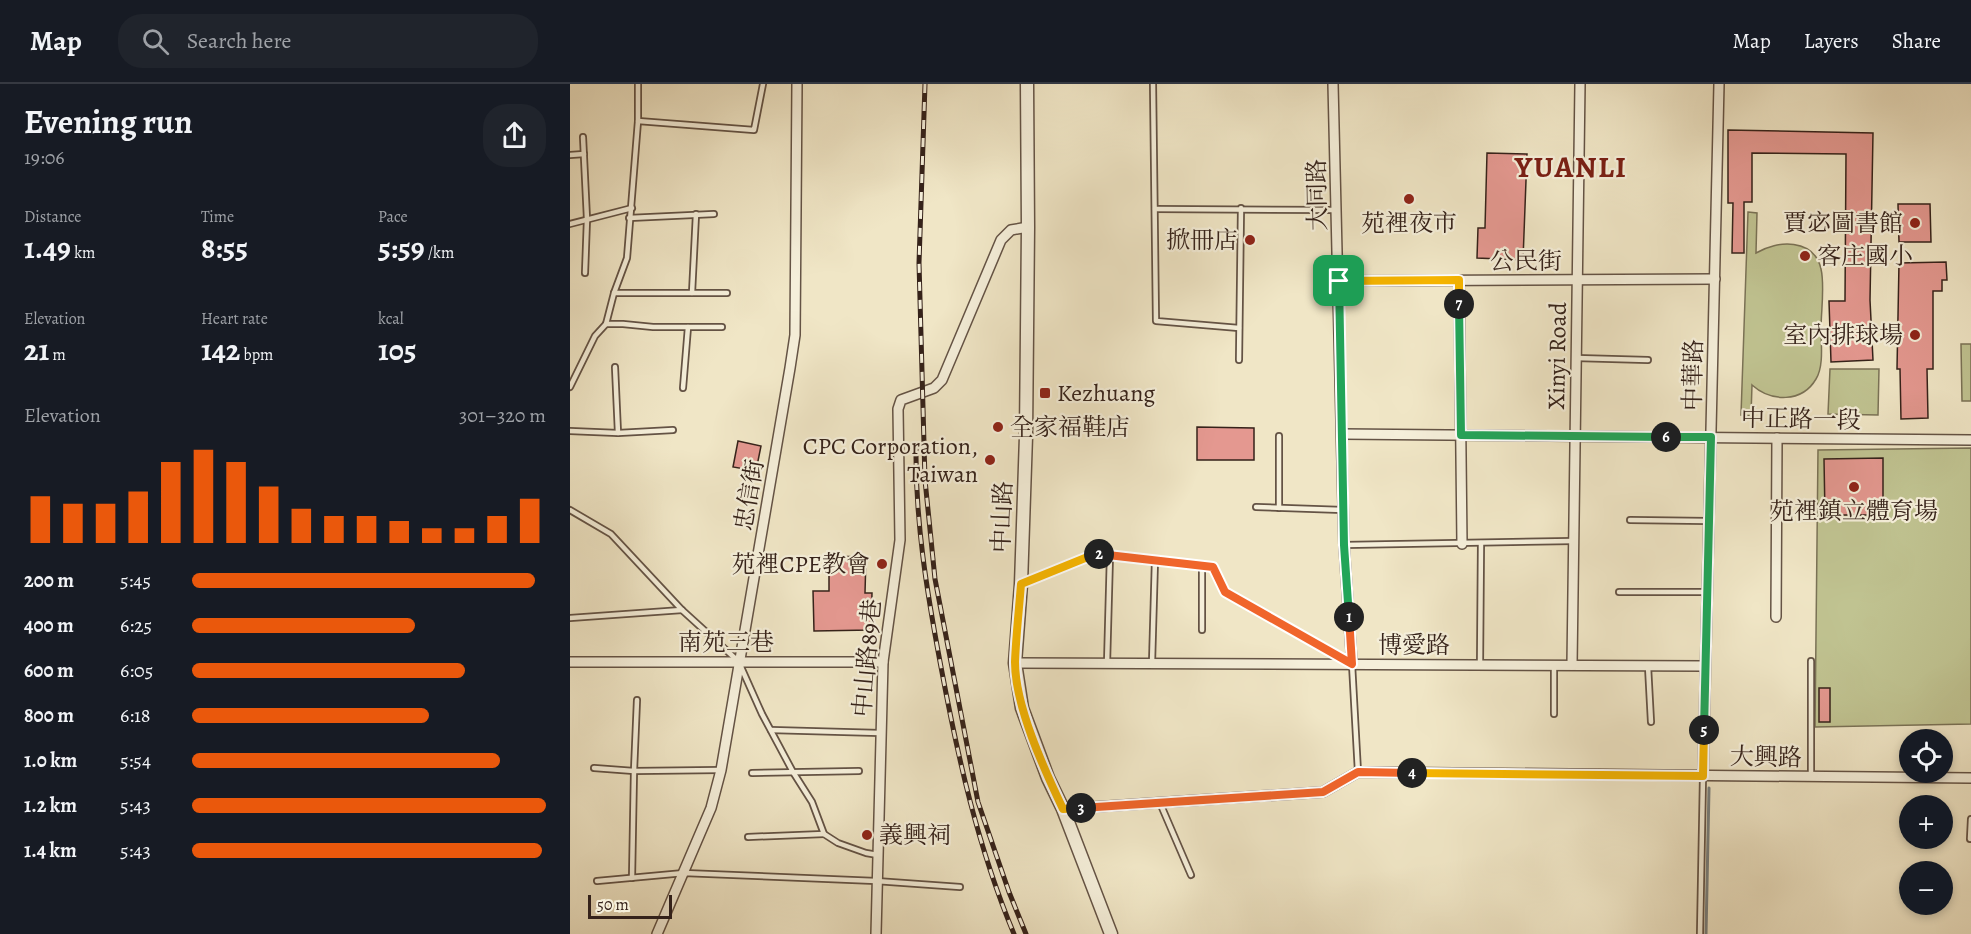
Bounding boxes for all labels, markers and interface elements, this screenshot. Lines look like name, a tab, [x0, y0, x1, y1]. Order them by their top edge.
search box	[118, 14, 538, 68]
text: Map	[30, 22, 82, 60]
icon: search	[139, 25, 172, 58]
text: Search here	[187, 26, 291, 56]
text: Map	[1732, 27, 1771, 55]
text: Layers	[1804, 27, 1859, 55]
text: Share	[1892, 27, 1941, 55]
text: Evening run	[24, 99, 193, 144]
button: share	[483, 104, 546, 167]
text: 19:06	[24, 144, 65, 171]
district label: YUANLI	[1513, 147, 1628, 187]
street label: 大同路	[1300, 159, 1334, 231]
marker: 苑裡夜市	[1402, 192, 1416, 206]
text: Distance	[24, 206, 81, 228]
text: Time	[201, 206, 234, 228]
text: Pace	[378, 206, 408, 228]
place label: 苑裡夜市	[1361, 207, 1457, 239]
place label: 賈宓圖書館	[1783, 207, 1903, 239]
marker: 賈宓圖書館	[1908, 216, 1922, 230]
place label: 掀冊店	[1166, 224, 1238, 256]
text: 1.49	[24, 228, 71, 268]
text: 8:55	[201, 228, 248, 268]
text: 5:59	[378, 228, 425, 268]
marker: 掀冊店	[1243, 233, 1257, 247]
place label: 客庄國小	[1817, 240, 1913, 272]
text: km	[71, 242, 95, 264]
text: /km	[425, 242, 454, 264]
street label: 公民街	[1490, 245, 1562, 277]
marker: 客庄國小	[1798, 249, 1812, 263]
pin	[1313, 255, 1364, 306]
icon: arrive	[1322, 264, 1355, 297]
pin: 7	[1444, 289, 1474, 319]
text: 7	[1456, 293, 1462, 315]
street label: Xinyi Road	[1540, 302, 1574, 410]
text: Elevation	[24, 308, 85, 330]
text: Heart rate	[201, 308, 268, 330]
text: kcal	[378, 308, 404, 330]
place label: 室內排球場	[1783, 319, 1903, 351]
marker: 室內排球場	[1908, 328, 1922, 342]
text: 21	[24, 330, 49, 370]
text: 142	[201, 330, 240, 370]
text: 105	[378, 330, 417, 370]
street label: 中華路	[1676, 339, 1710, 411]
text: m	[49, 344, 66, 366]
text: bpm	[240, 344, 273, 366]
place label: Kezhuang	[1057, 377, 1155, 409]
marker: Kezhuang	[1038, 386, 1052, 400]
text: Elevation	[24, 402, 101, 429]
text: 301–320 m	[459, 402, 546, 429]
street label: 中正路一段	[1741, 402, 1861, 436]
place label: 全家福鞋店	[1010, 411, 1130, 443]
marker: 全家福鞋店	[991, 420, 1005, 434]
pin: 6	[1651, 422, 1681, 452]
text: 6	[1662, 426, 1670, 448]
place label: CPC Corporation, Taiwan	[803, 430, 978, 490]
marker: CPC Corporation, Taiwan	[983, 453, 997, 467]
street label: 忠信街	[727, 457, 771, 533]
street label: 中山路	[985, 480, 1019, 554]
marker: 苑裡鎮立體育場	[1847, 480, 1861, 494]
place label: 苑裡鎮立體育場	[1770, 495, 1938, 527]
pin: 2	[1084, 539, 1114, 569]
text: 2	[1095, 543, 1103, 565]
place label: 苑裡CPE教會	[732, 548, 870, 580]
marker: 苑裡CPE教會	[875, 557, 889, 571]
text: 200 m	[24, 567, 74, 594]
text: 5:45	[120, 567, 151, 594]
street label: 中山路89巷	[846, 598, 888, 718]
pin: 1	[1334, 602, 1364, 632]
text: 1	[1346, 606, 1352, 628]
text: 400 m	[24, 612, 74, 639]
text: 6:25	[120, 612, 152, 639]
street label: 南苑三巷	[678, 626, 774, 658]
street label: 博愛路	[1378, 629, 1450, 661]
text: 600 m	[24, 657, 74, 684]
text: 6:05	[120, 657, 153, 684]
text: 800 m	[24, 702, 74, 729]
text: 6:18	[120, 702, 151, 729]
pin: 5	[1689, 715, 1719, 745]
text: 5	[1701, 719, 1707, 741]
map controls	[1899, 729, 1953, 915]
button: locate	[1899, 729, 1953, 783]
street label: 大興路	[1730, 740, 1802, 774]
text: 1.0 km	[24, 747, 77, 774]
text: 5:54	[120, 747, 151, 774]
pin: 4	[1397, 758, 1427, 788]
text: 4	[1408, 762, 1416, 784]
text: 1.2 km	[24, 792, 77, 819]
text: 5:43	[120, 792, 151, 819]
pin: 3	[1066, 793, 1096, 823]
button: +	[1899, 795, 1953, 849]
text: 3	[1078, 797, 1084, 819]
place label: 義興祠	[879, 819, 951, 851]
marker: 義興祠	[860, 828, 874, 842]
text: 1.4 km	[24, 837, 77, 864]
text: 5:43	[120, 837, 151, 864]
button: −	[1899, 861, 1953, 915]
scale bar	[588, 892, 672, 920]
text: 50 m	[597, 894, 629, 916]

